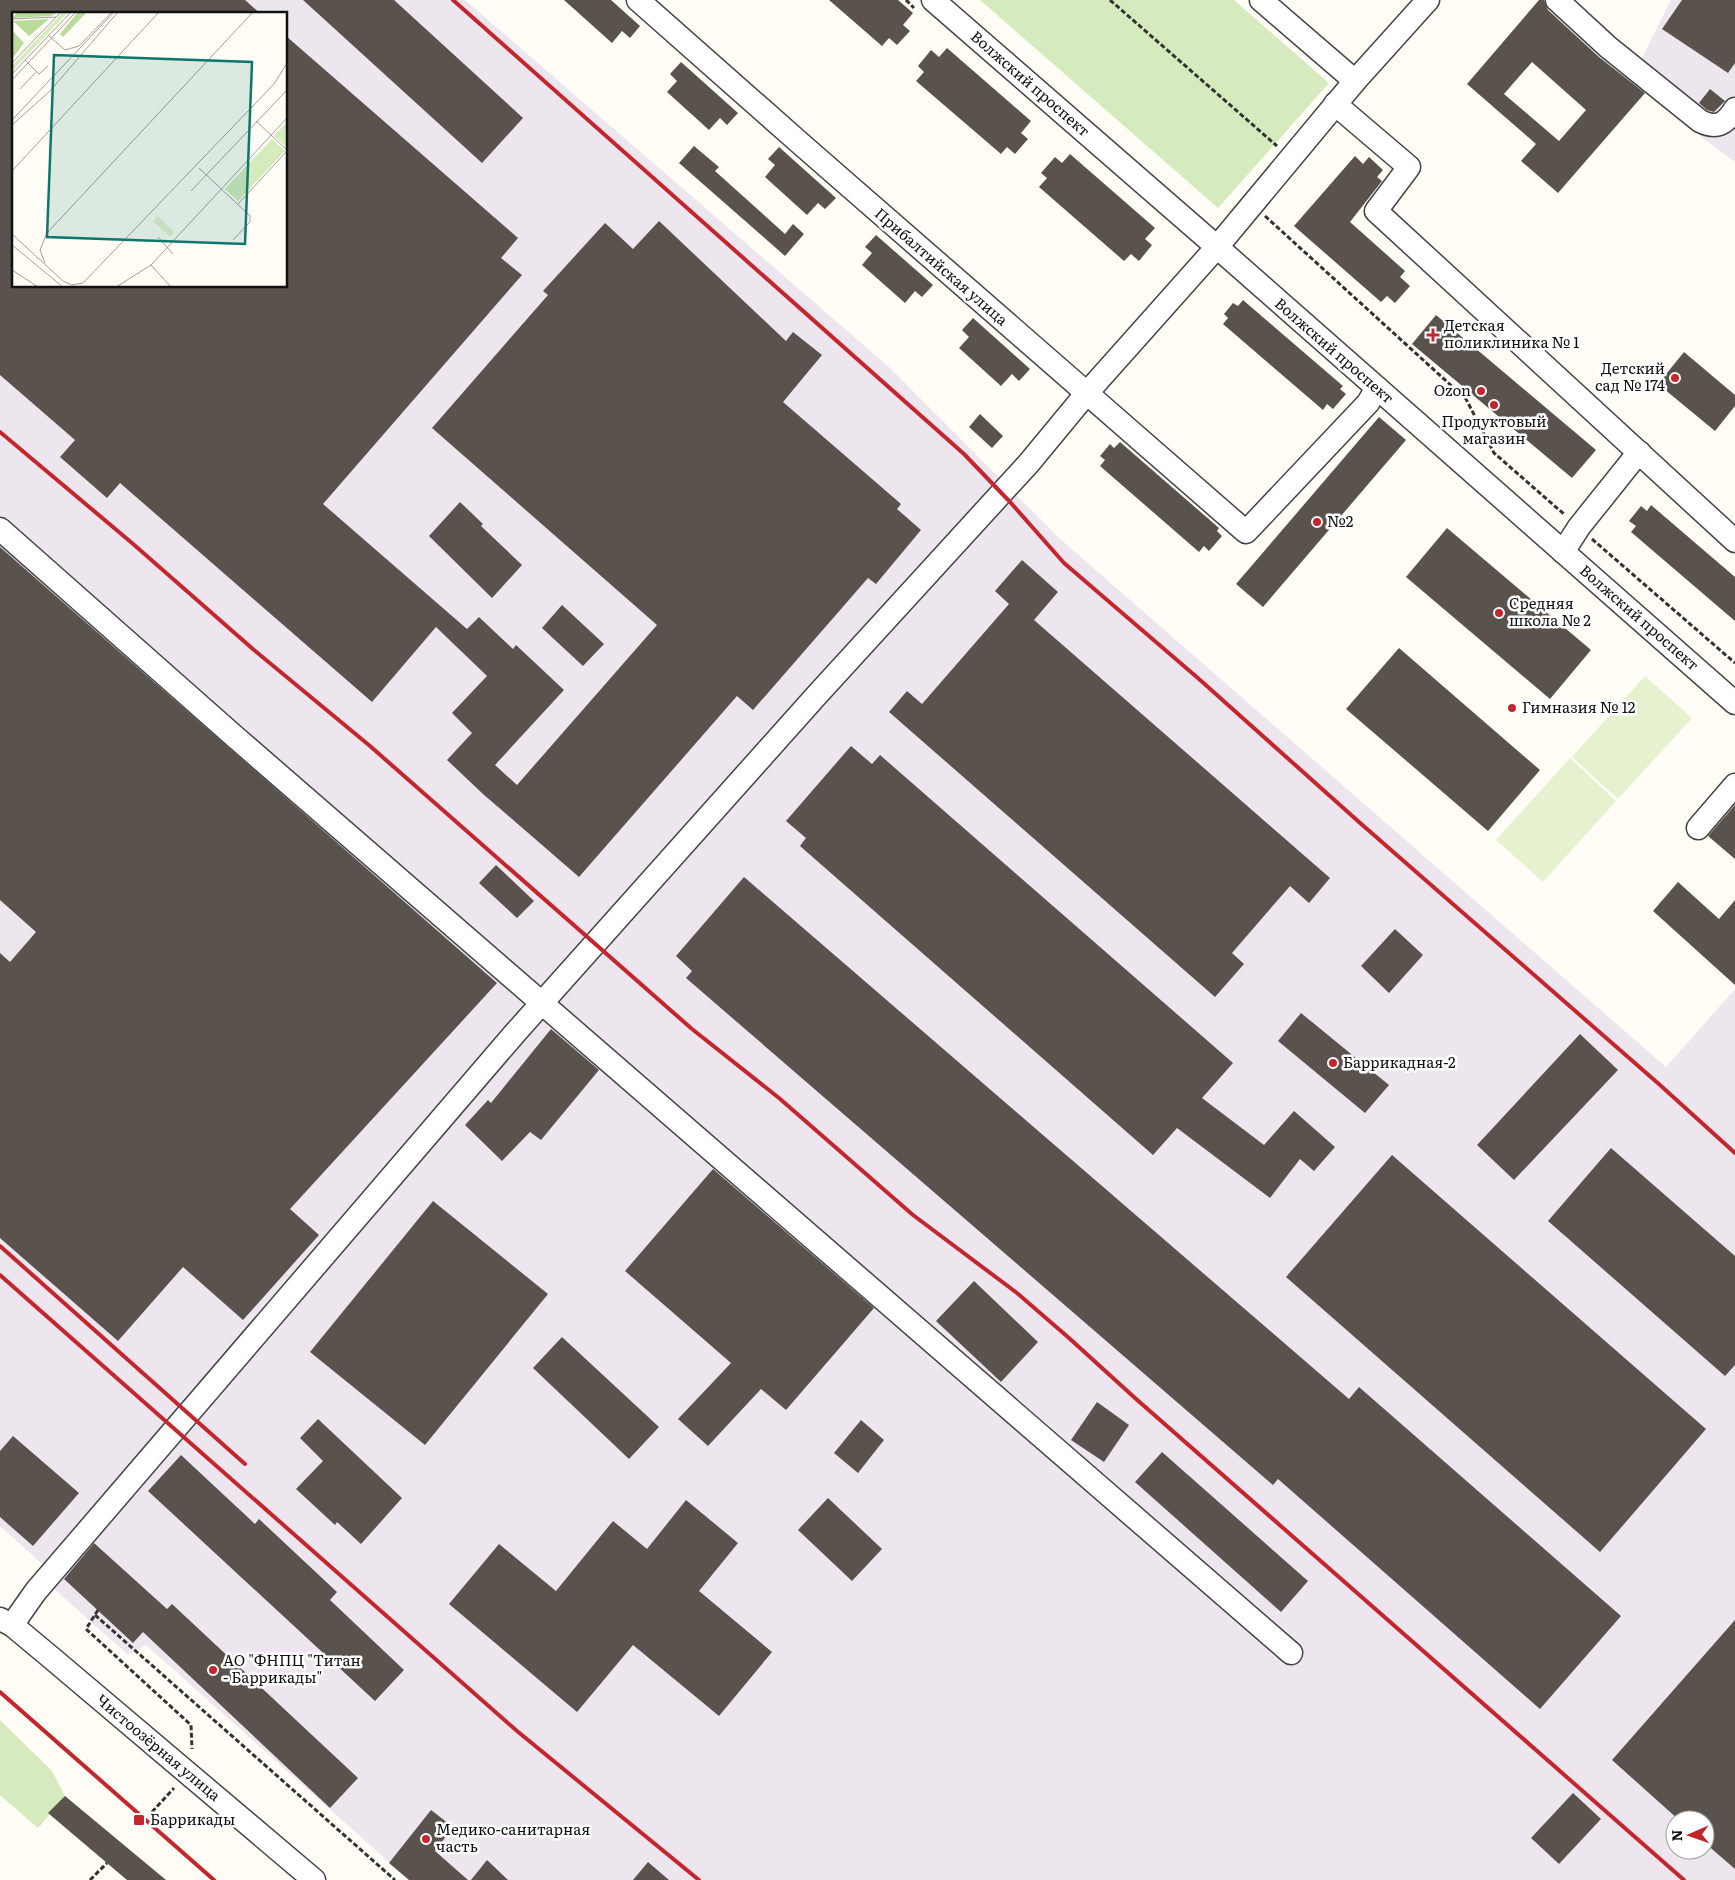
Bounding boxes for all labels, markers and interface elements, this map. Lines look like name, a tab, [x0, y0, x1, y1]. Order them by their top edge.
inset map	[12, 12, 288, 288]
street label: Волжский проспект	[966, 24, 1096, 141]
street label: Прибалтийская улица	[870, 201, 1014, 331]
street label: Волжский проспект	[1270, 291, 1400, 408]
place label: Детская поликлиника № 1	[1444, 313, 1579, 353]
marker: Детская поликлиника № 1	[1426, 328, 1440, 342]
place label: Детский сад № 174	[1595, 356, 1665, 396]
marker: Детский сад № 174	[1669, 372, 1681, 384]
place label: Ozon	[1434, 378, 1471, 401]
marker: Ozon	[1475, 385, 1487, 397]
marker: Продуктовый магазин	[1488, 399, 1500, 411]
place label: Продуктовый магазин	[1441, 409, 1547, 449]
place label: №2	[1327, 509, 1354, 532]
marker: №2	[1311, 516, 1323, 528]
street label: Волжский проспект	[1575, 558, 1705, 675]
place label: Средняя школа № 2	[1509, 591, 1591, 631]
marker: Средняя школа № 2	[1493, 607, 1505, 619]
place label: Гимназия № 12	[1522, 695, 1636, 718]
marker: Гимназия № 12	[1506, 702, 1518, 714]
place label: Баррикадная-2	[1343, 1050, 1456, 1073]
marker: Баррикадная-2	[1327, 1057, 1339, 1069]
place label: АО "ФНПЦ "Титан - Баррикады"	[223, 1648, 361, 1688]
marker: АО "ФНПЦ "Титан - Баррикады"	[207, 1664, 219, 1676]
street label: Чистоозёрная улица	[92, 1688, 227, 1806]
place label: Баррикады	[150, 1807, 235, 1830]
north arrow	[1665, 1810, 1715, 1860]
marker: Баррикады	[132, 1813, 146, 1827]
place label: Медико-санитарная часть	[436, 1817, 590, 1857]
text: N	[1666, 1829, 1686, 1842]
marker: Медико-санитарная часть	[420, 1833, 432, 1845]

